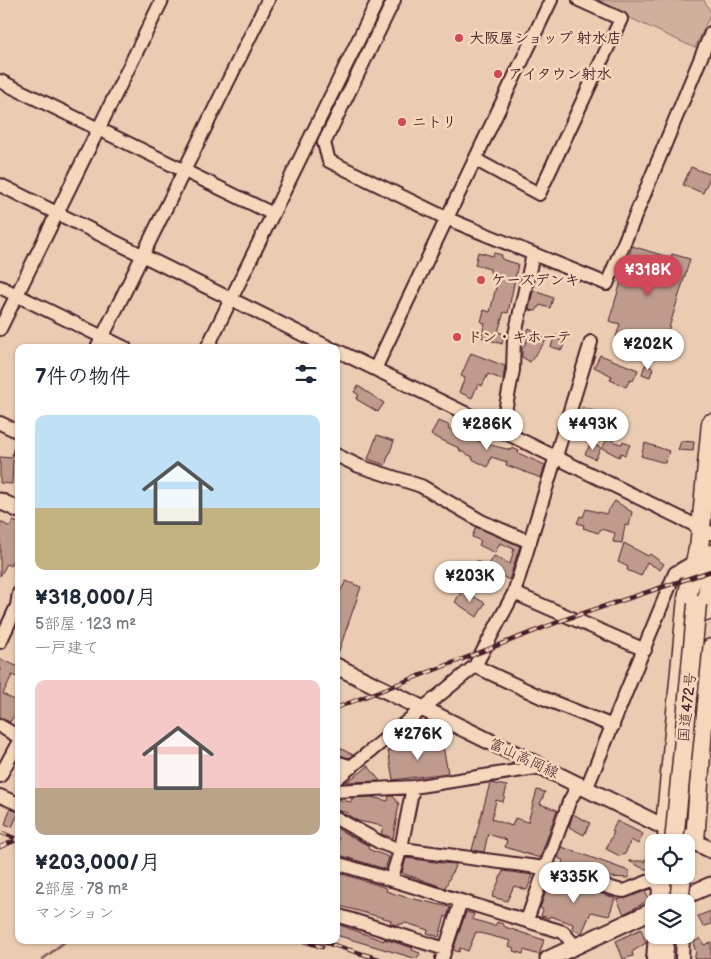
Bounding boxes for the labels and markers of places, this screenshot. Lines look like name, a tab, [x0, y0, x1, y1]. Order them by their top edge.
place label: 大阪屋ショップ 射水店	[469, 29, 622, 48]
marker: 大阪屋ショップ 射水店	[453, 32, 465, 44]
place label: アイタウン射水	[508, 65, 612, 84]
marker: アイタウン射水	[492, 68, 504, 80]
place label: ニトリ	[412, 113, 457, 132]
marker: ニトリ	[396, 116, 408, 128]
pin: ¥318K	[613, 254, 683, 297]
place label: ケーズデンキ	[491, 271, 580, 290]
marker: ケーズデンキ	[475, 274, 487, 286]
place label: ドン・キホーテ	[467, 328, 572, 347]
pin: ¥202K	[613, 328, 683, 371]
marker: ドン・キホーテ	[451, 331, 463, 343]
pin: ¥286K	[452, 408, 522, 451]
pin: ¥493K	[558, 408, 628, 451]
pin: ¥203K	[435, 560, 505, 603]
pin: ¥276K	[383, 718, 453, 761]
pin: ¥335K	[539, 862, 609, 904]

